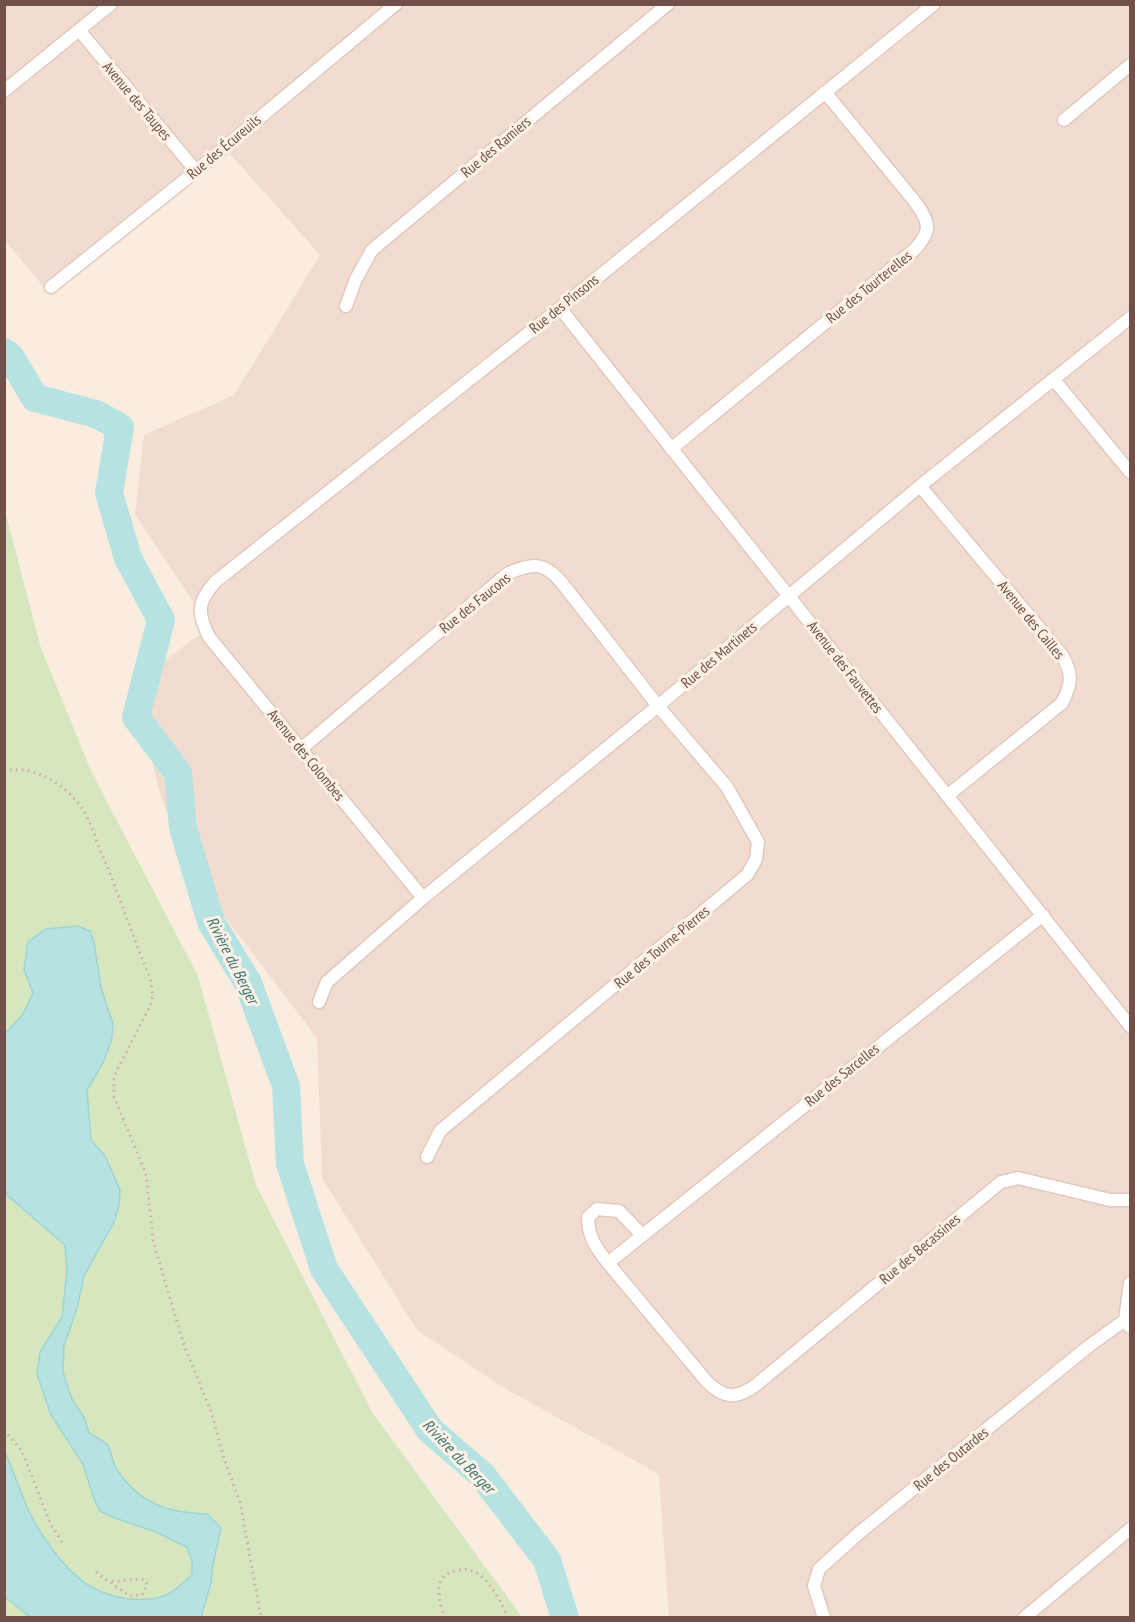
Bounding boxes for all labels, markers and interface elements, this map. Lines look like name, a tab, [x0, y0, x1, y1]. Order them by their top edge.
street label: Avenue des Taupes	[99, 57, 176, 144]
street label: Rue des Écureuils	[183, 110, 265, 183]
street label: Rue des Ramiers	[457, 112, 535, 181]
street label: Rue des Tourterelles	[822, 246, 915, 327]
street label: Rue des Pinsons	[525, 270, 602, 337]
street label: Rue des Faucons	[435, 568, 514, 637]
street label: Avenue des Cailles	[994, 576, 1069, 663]
street label: Rue des Martinets	[677, 617, 761, 692]
street label: Avenue des Fauvettes	[803, 617, 887, 717]
street label: Avenue des Colombes	[264, 705, 349, 804]
street label: Rue des Tourne-Pierres	[610, 901, 713, 992]
water label: Rivière du Berger	[202, 913, 265, 1009]
street label: Rue des Sarcelles	[801, 1039, 883, 1110]
street label: Rue des Becassines	[875, 1209, 964, 1288]
water label: Rivière du Berger	[419, 1415, 501, 1499]
street label: Rue des Outardes	[909, 1423, 992, 1495]

